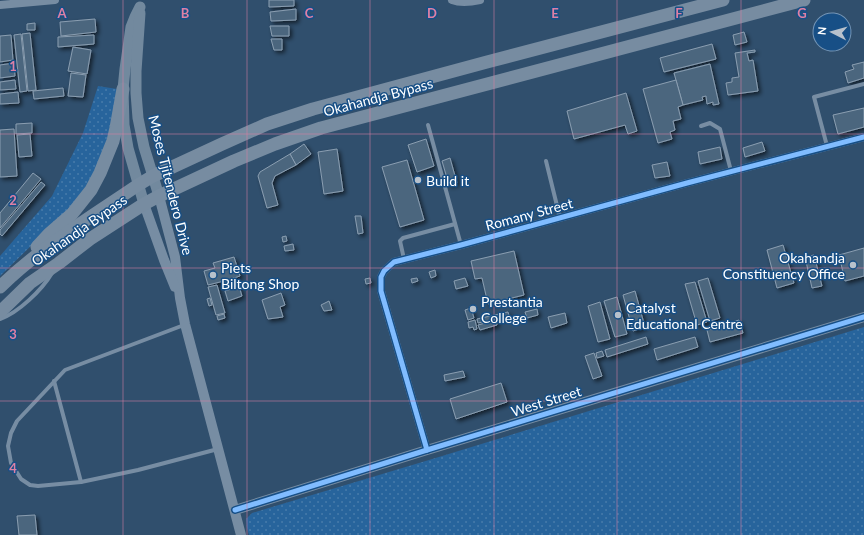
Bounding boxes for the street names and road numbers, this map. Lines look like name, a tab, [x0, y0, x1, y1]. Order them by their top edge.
street label: Okahandja Bypass	[321, 74, 435, 120]
street label: Moses Tjitendero Drive	[145, 113, 197, 257]
street label: Okahandja Bypass	[28, 191, 130, 269]
street label: Romany Street	[483, 194, 575, 234]
street label: West Street	[509, 382, 583, 420]

